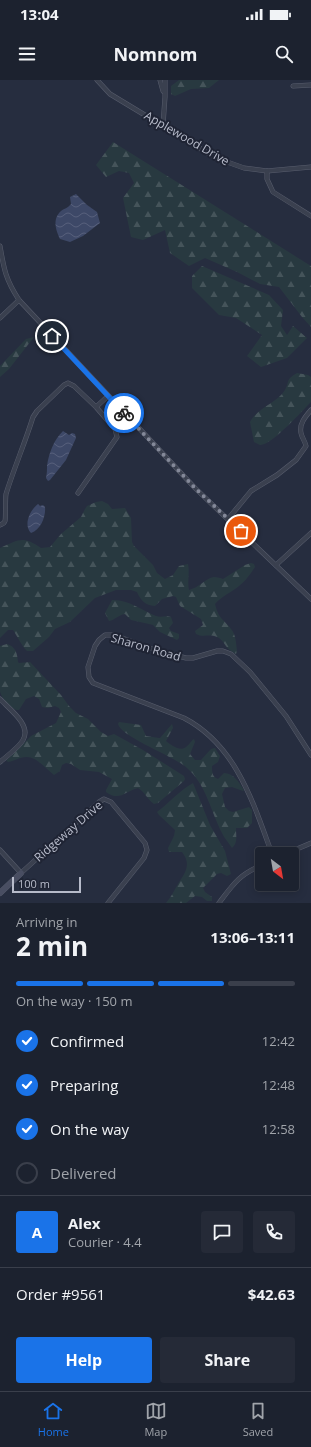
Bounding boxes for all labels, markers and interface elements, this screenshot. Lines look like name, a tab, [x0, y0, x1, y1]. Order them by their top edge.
text: 13:04	[20, 4, 59, 24]
text: Nomnom	[113, 42, 198, 66]
icon: menu	[16, 43, 38, 65]
icon: search	[273, 43, 295, 65]
street label: Applewood Drive	[141, 107, 233, 169]
pin	[35, 319, 69, 353]
icon: home	[41, 325, 63, 347]
courier	[104, 393, 144, 433]
icon: bike	[113, 402, 135, 424]
pin	[224, 514, 258, 548]
icon: bag	[230, 520, 252, 542]
street label: Sharon Road	[109, 629, 183, 665]
street label: Ridgeway Drive	[30, 796, 106, 865]
north arrow	[255, 847, 299, 891]
map controls	[255, 847, 299, 891]
scale bar	[12, 875, 81, 894]
text: 100 m	[18, 876, 50, 891]
text: Arriving in	[16, 913, 78, 931]
text: 13:06–13:11	[210, 927, 295, 947]
text: 2 min	[16, 928, 88, 964]
text: On the way · 150 m	[16, 992, 132, 1010]
icon: check	[16, 1030, 38, 1052]
text: Confirmed	[50, 1031, 124, 1051]
text: 12:42	[262, 1032, 295, 1050]
icon: check	[16, 1074, 38, 1096]
text: Preparing	[50, 1075, 118, 1095]
text: 12:48	[262, 1076, 295, 1094]
icon: check	[16, 1118, 38, 1140]
text: On the way	[50, 1119, 129, 1139]
text: 12:58	[262, 1120, 295, 1138]
text: Delivered	[50, 1163, 117, 1183]
button: chat	[201, 1211, 243, 1253]
button: phone	[253, 1211, 295, 1253]
text: Alex	[68, 1213, 100, 1233]
text: A	[32, 1222, 42, 1242]
text: Courier · 4.4	[68, 1233, 142, 1251]
text: Order #9561	[16, 1284, 105, 1304]
text: $42.63	[248, 1284, 295, 1304]
button: Help	[16, 1337, 152, 1383]
button: Share	[160, 1337, 295, 1383]
tab: Home	[38, 1400, 69, 1439]
tab: Map	[144, 1400, 167, 1439]
tab: Saved	[243, 1400, 273, 1439]

